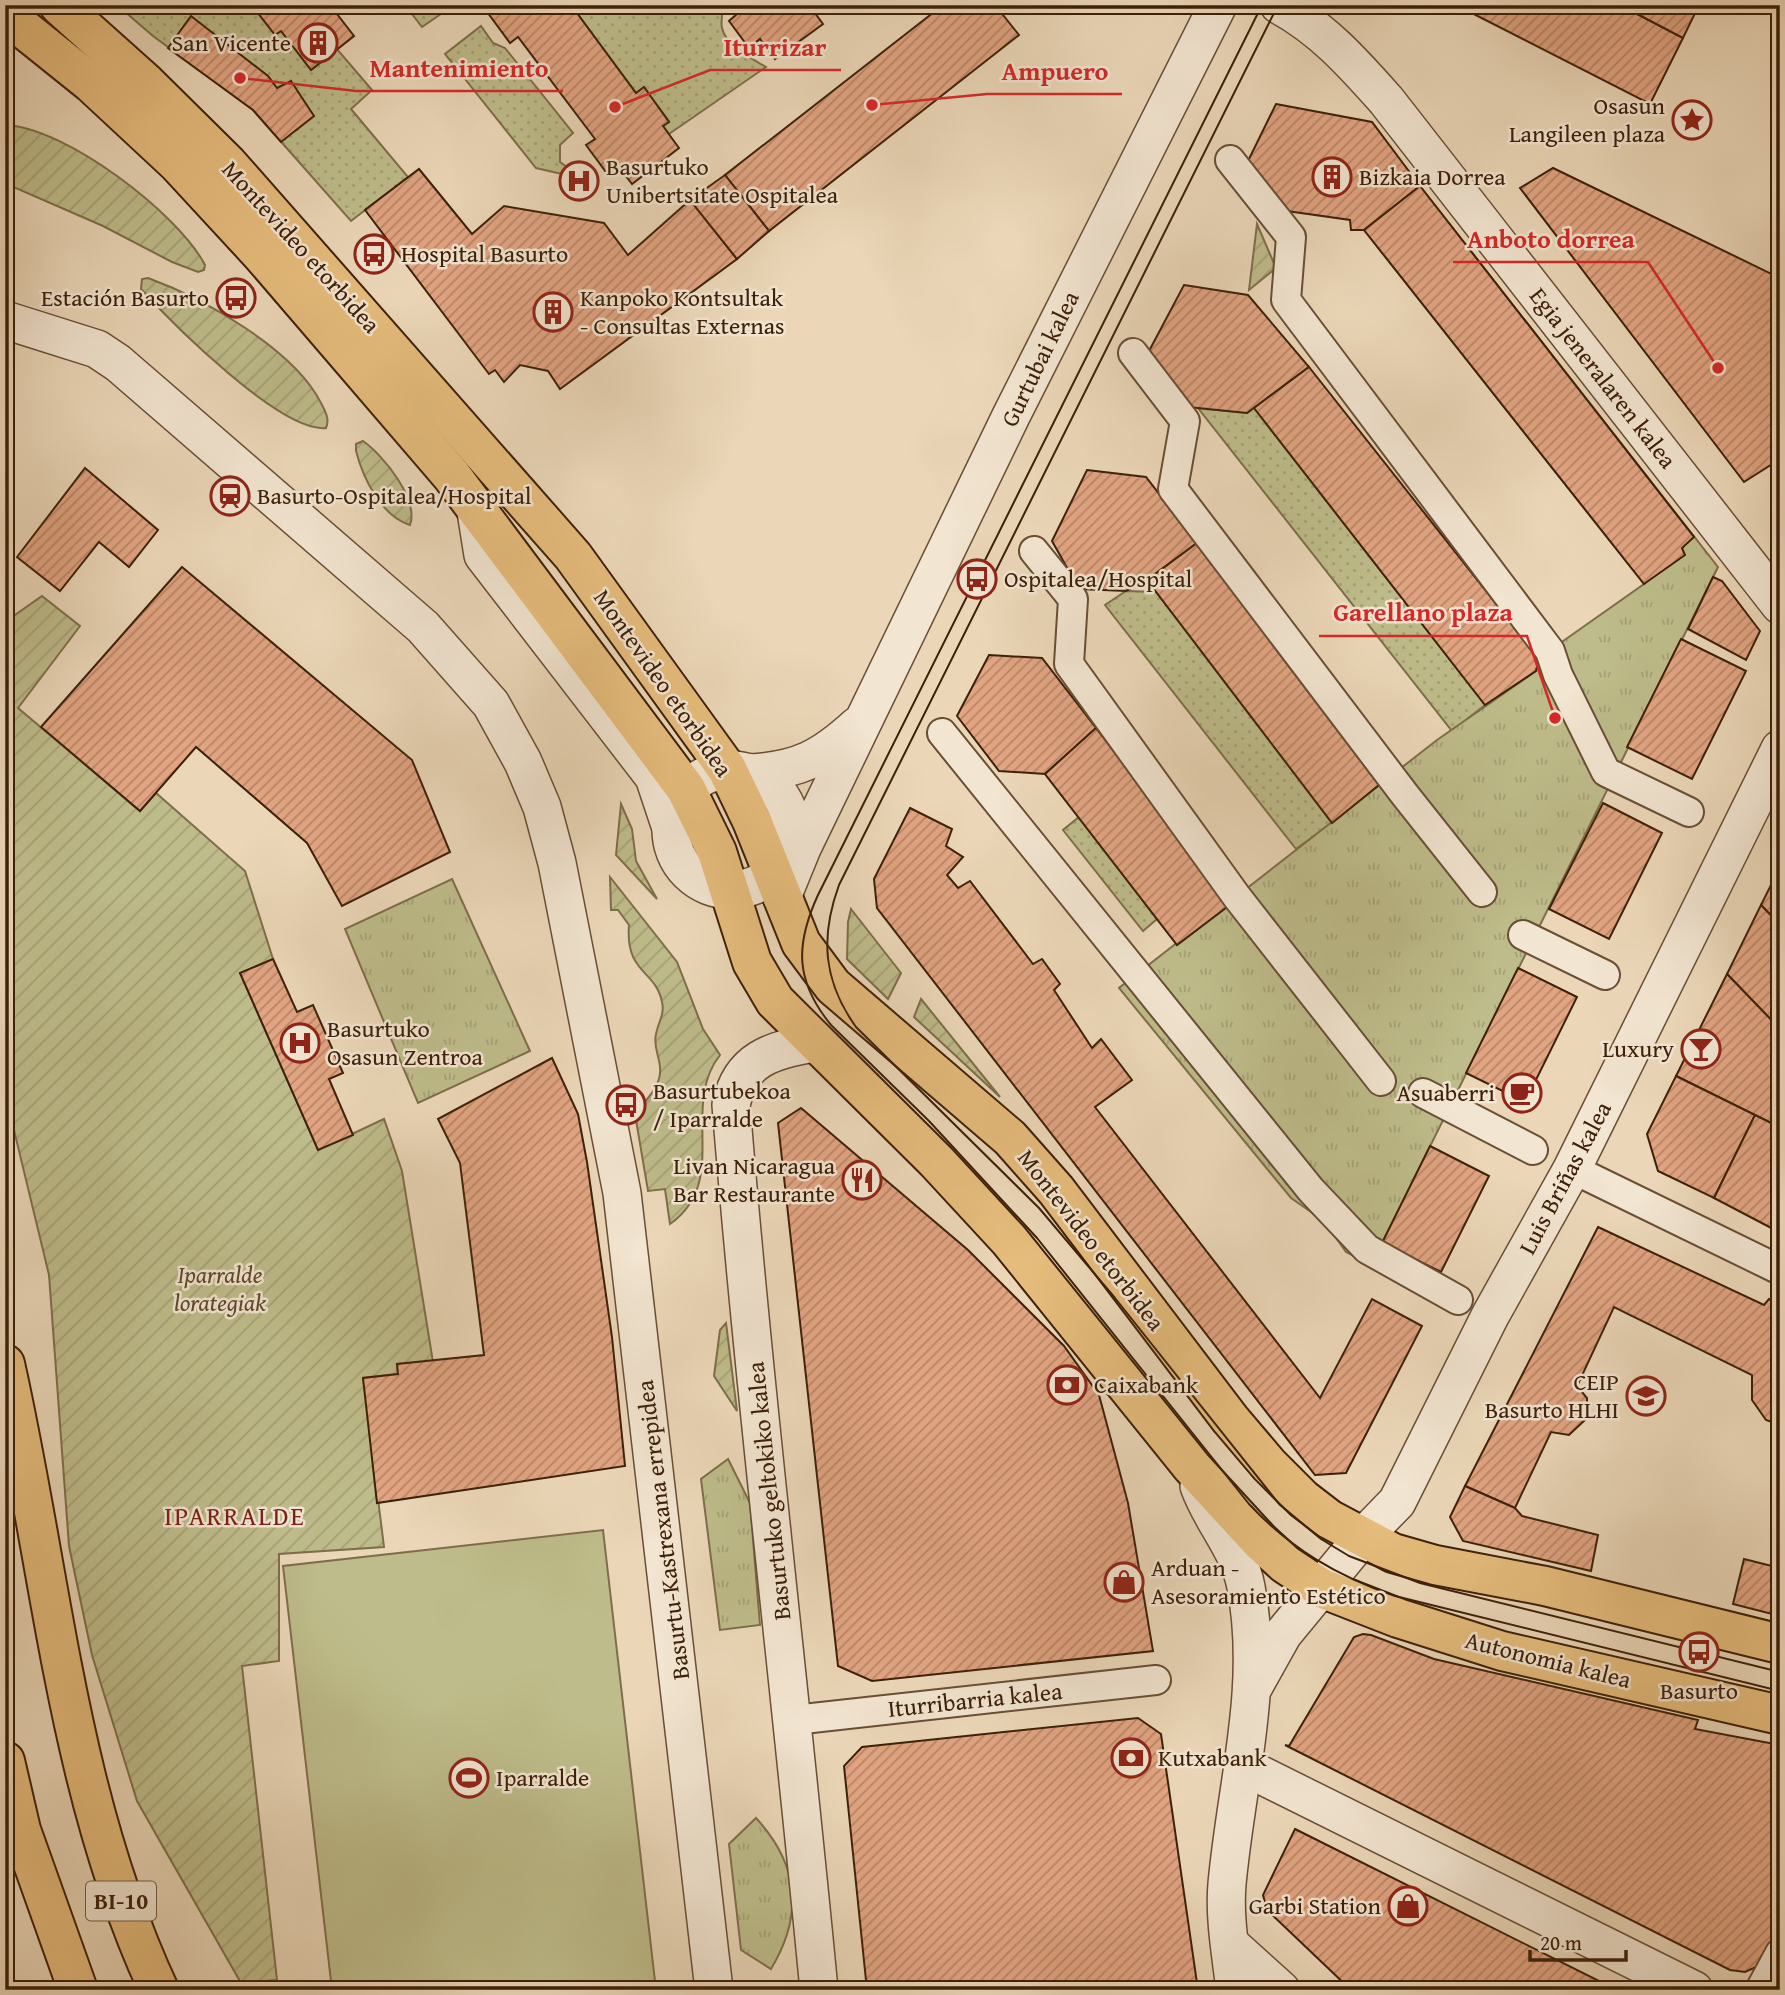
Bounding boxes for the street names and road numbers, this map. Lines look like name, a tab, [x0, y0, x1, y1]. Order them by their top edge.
street label: Montevideo etorbidea	[214, 153, 389, 341]
street label: Egia jeneralaren kalea	[1521, 280, 1686, 476]
street label: Gurtubai kalea	[992, 284, 1088, 433]
street label: Montevideo etorbidea	[585, 582, 742, 784]
street label: Luis Briñas kalea	[1509, 1094, 1620, 1261]
street label: Montevideo etorbidea	[1009, 1141, 1174, 1338]
street label: Basurtuko geltokiko kalea	[737, 1359, 799, 1622]
street label: Basurtu-Kastrexana errepidea	[627, 1378, 698, 1682]
street label: Autonomia kalea	[1461, 1622, 1635, 1697]
street label: Iturribarria kalea	[886, 1673, 1065, 1726]
road number: BI-10	[86, 1882, 156, 1920]

